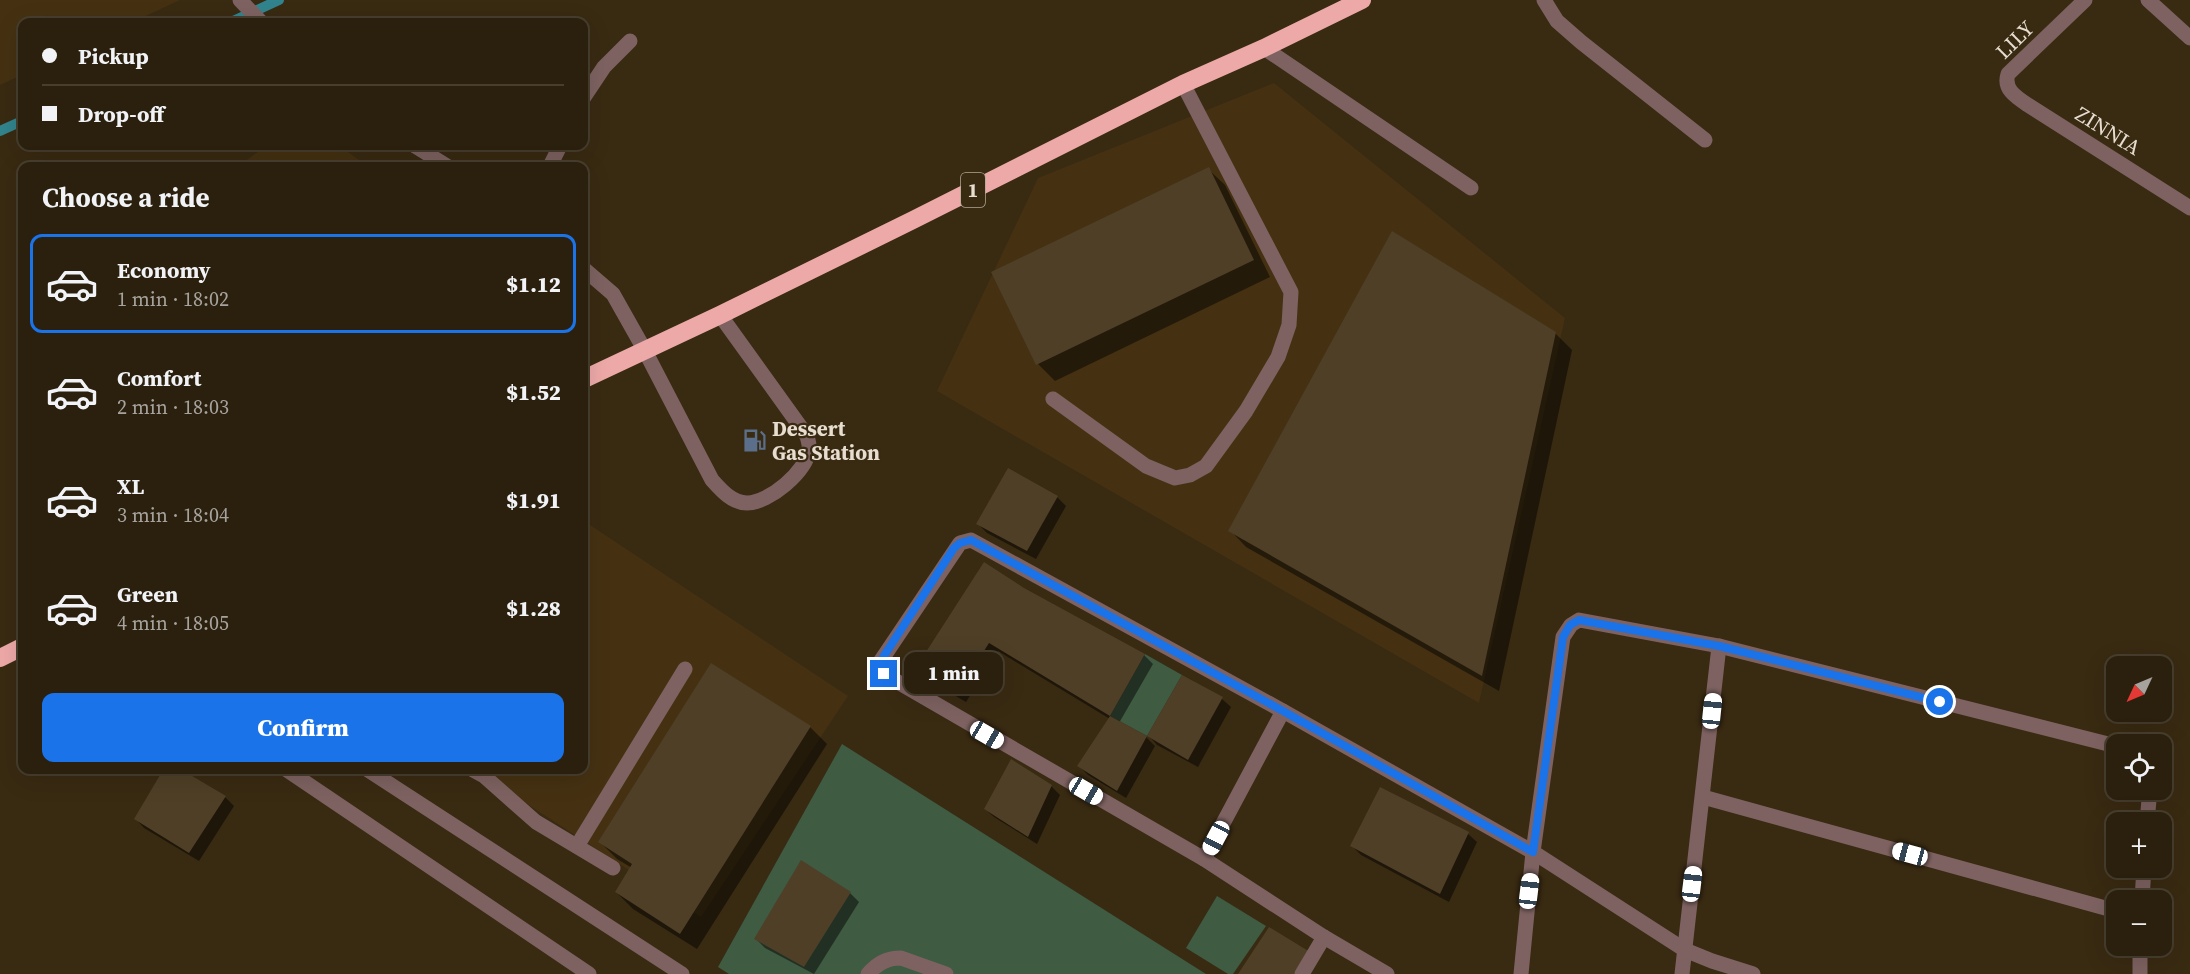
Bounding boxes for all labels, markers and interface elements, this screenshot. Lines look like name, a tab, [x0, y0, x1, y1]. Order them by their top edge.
street label: LILY	[1989, 14, 2041, 65]
text: Pickup	[78, 41, 149, 71]
text: Drop-off	[78, 99, 164, 129]
street label: ZINNIA	[2070, 99, 2146, 162]
road number: 1	[961, 173, 985, 207]
text: Choose a ride	[42, 179, 210, 216]
text: Economy	[117, 255, 211, 285]
icon: car	[45, 257, 99, 311]
text: $1.12	[506, 269, 561, 299]
text: 1 min · 18:02	[117, 285, 229, 313]
text: Comfort	[117, 363, 201, 393]
icon: car	[45, 365, 99, 419]
text: $1.52	[506, 377, 561, 407]
text: 2 min · 18:03	[117, 393, 229, 421]
place label: Dessert Gas Station	[772, 414, 880, 467]
fuel station icon: Dessert Gas Station	[741, 428, 767, 454]
text: XL	[117, 471, 144, 501]
icon: car	[45, 473, 99, 527]
text: $1.91	[506, 485, 561, 515]
text: 3 min · 18:04	[117, 501, 229, 529]
text: Green	[117, 579, 178, 609]
icon: car	[45, 581, 99, 635]
text: $1.28	[506, 593, 561, 623]
text: 4 min · 18:05	[117, 609, 229, 637]
callout: 1 min	[905, 653, 1004, 695]
north arrow	[2106, 656, 2172, 722]
map controls	[2106, 656, 2172, 956]
text: 1 min	[927, 659, 980, 687]
route end	[870, 660, 897, 687]
route start	[1926, 688, 1953, 715]
car	[1701, 692, 1723, 730]
button: Confirm	[42, 693, 564, 762]
car	[967, 718, 1007, 752]
button: locate	[2106, 734, 2172, 800]
car	[1066, 774, 1106, 808]
button: +	[2106, 812, 2172, 878]
car	[1200, 818, 1232, 858]
car	[1890, 841, 1930, 867]
car	[1681, 865, 1703, 903]
car	[1518, 872, 1540, 910]
button: −	[2106, 890, 2172, 956]

